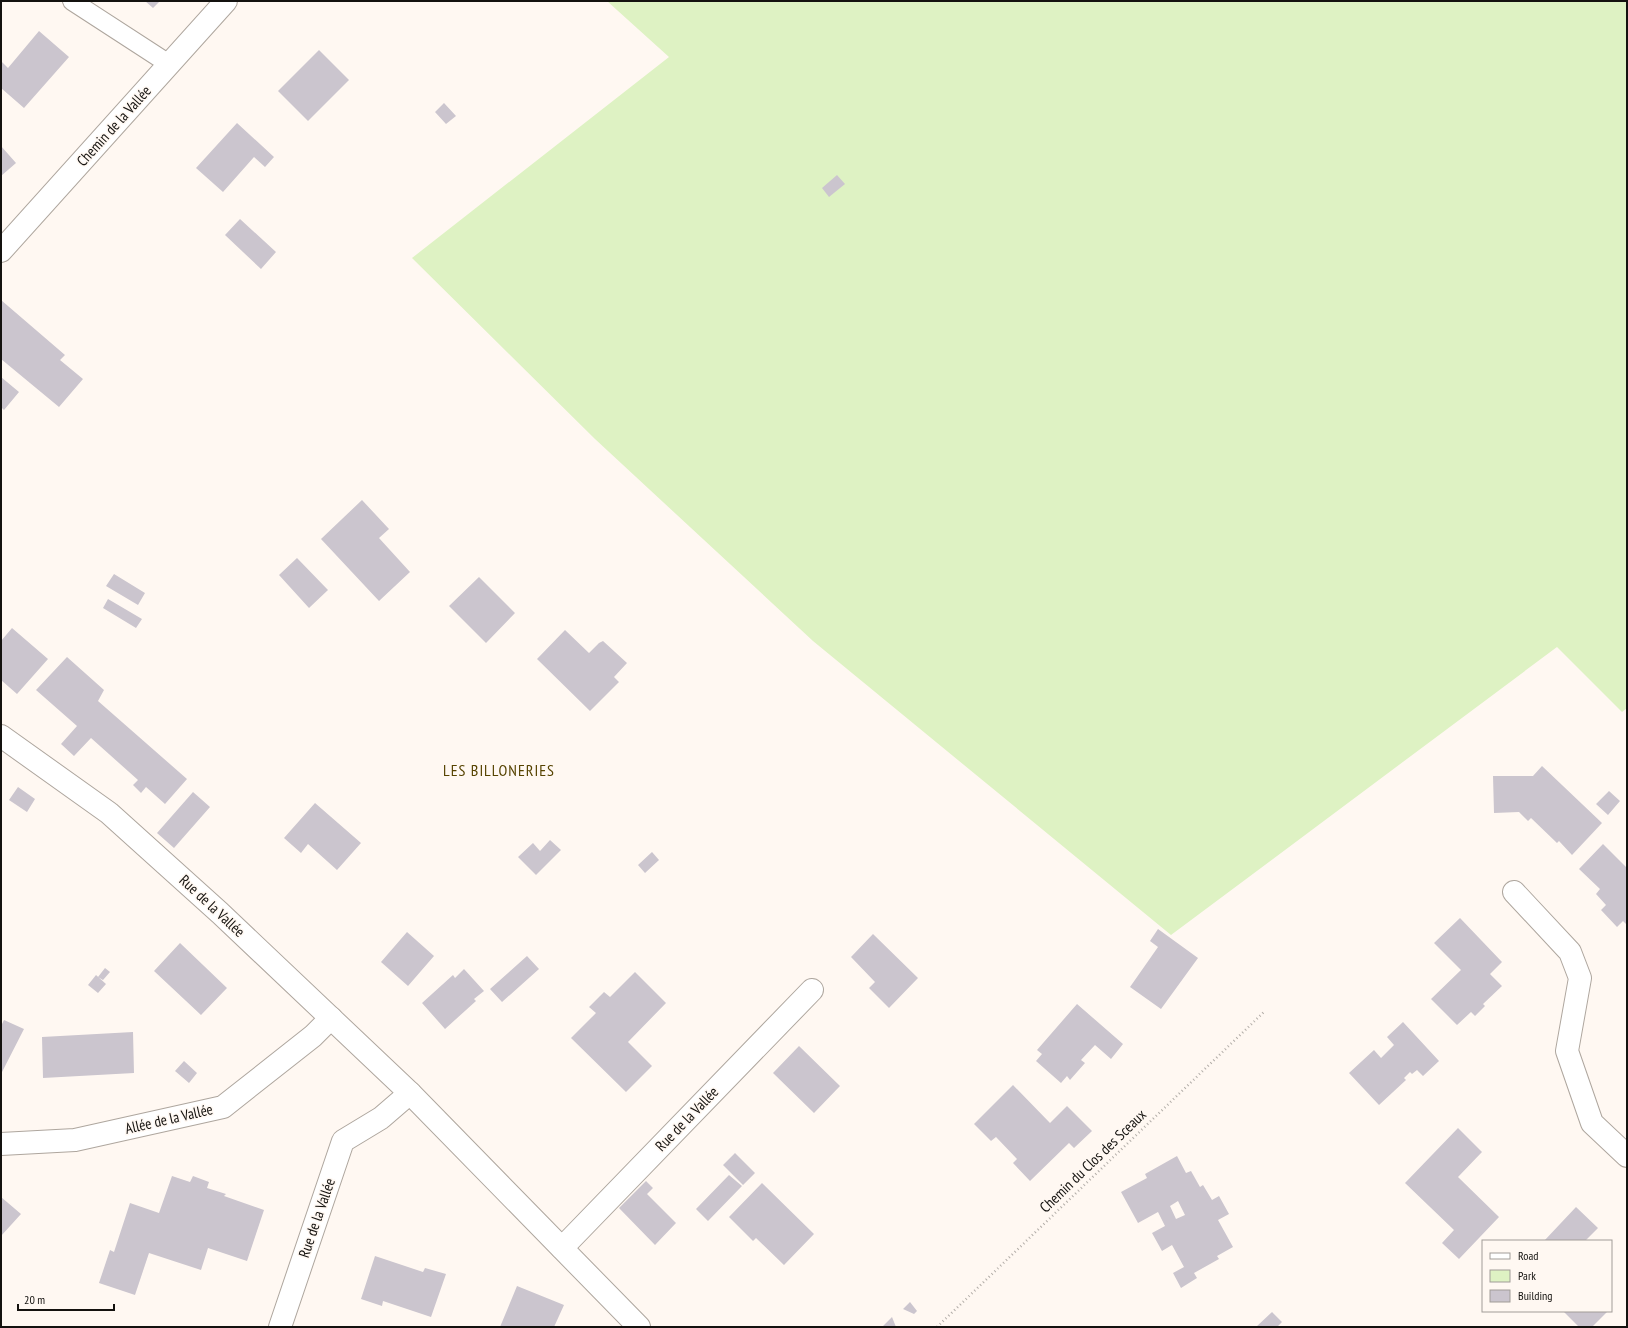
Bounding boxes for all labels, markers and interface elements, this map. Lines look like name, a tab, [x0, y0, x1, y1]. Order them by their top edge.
street label: Chemin de la Vallée	[72, 81, 155, 170]
district label: LES BILLONERIES	[443, 760, 555, 780]
street label: Rue de la Vallée	[176, 870, 249, 941]
street label: Rue de la Vallée	[651, 1082, 722, 1155]
street label: Allée de la Vallée	[123, 1099, 215, 1138]
street label: Chemin du Clos des Sceaux	[1035, 1105, 1150, 1216]
street label: Rue de la Vallée	[294, 1176, 339, 1260]
legend	[1482, 1240, 1612, 1312]
text: Road	[1518, 1248, 1538, 1263]
text: Park	[1518, 1268, 1536, 1283]
scale bar	[18, 1286, 114, 1312]
text: Building	[1518, 1288, 1553, 1303]
text: 20 m	[24, 1292, 45, 1307]

